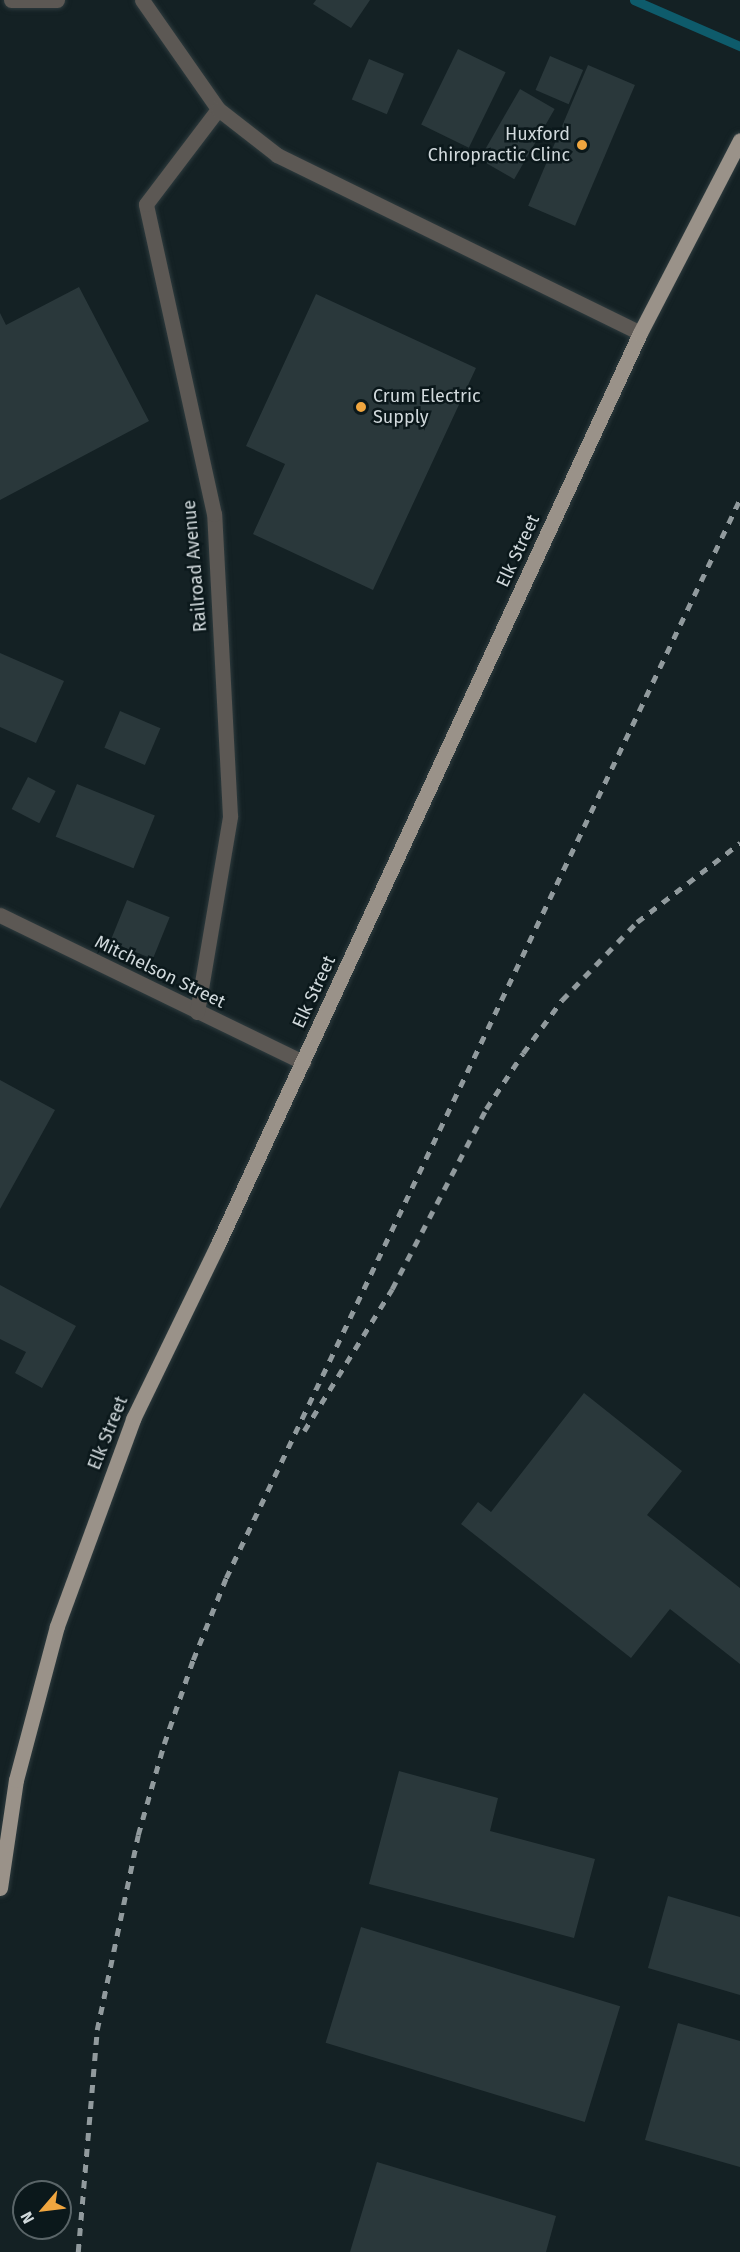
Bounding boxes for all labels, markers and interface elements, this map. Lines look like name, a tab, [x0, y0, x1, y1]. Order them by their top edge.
place label: Huxford Chiropractic Clinc	[428, 124, 570, 166]
marker: Huxford Chiropractic Clinc	[575, 138, 589, 152]
place label: Crum Electric Supply	[373, 386, 481, 428]
marker: Crum Electric Supply	[354, 400, 368, 414]
street label: Railroad Avenue	[178, 499, 212, 633]
street label: Elk Street	[492, 511, 544, 591]
street label: Mitchelson Street	[91, 931, 229, 1013]
street label: Elk Street	[288, 952, 340, 1032]
street label: Elk Street	[83, 1393, 133, 1473]
north arrow	[12, 2180, 72, 2240]
text: N	[17, 2209, 38, 2227]

